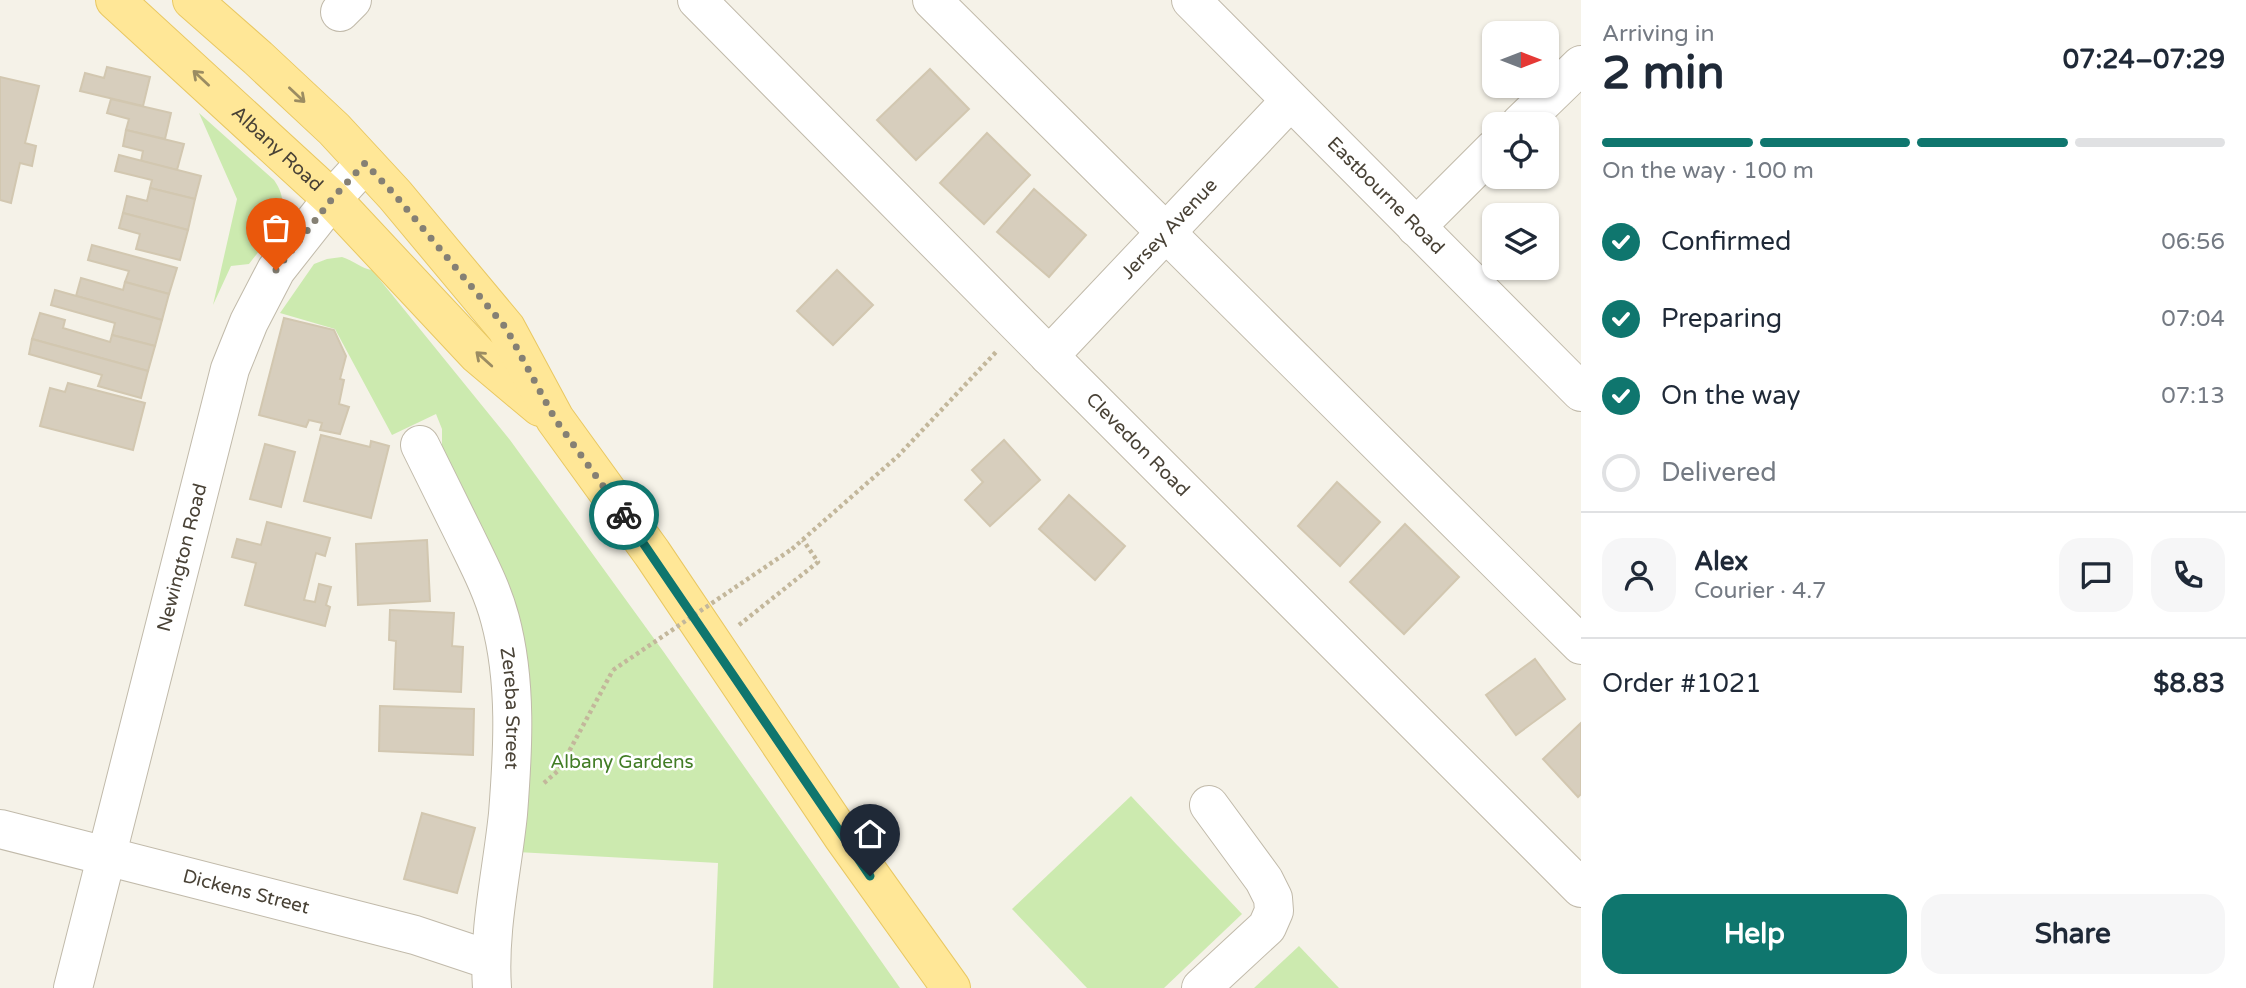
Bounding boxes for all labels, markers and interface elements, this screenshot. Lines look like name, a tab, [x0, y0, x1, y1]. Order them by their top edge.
text: Arriving in	[1602, 20, 1715, 48]
north arrow	[1482, 21, 1559, 98]
map controls	[1482, 21, 1559, 280]
text: 07:24–07:29	[2063, 44, 2225, 75]
text: 2 min	[1602, 46, 1725, 101]
one-way arrow	[193, 70, 210, 87]
one-way arrow	[288, 86, 305, 103]
street label: Albany Road	[227, 101, 327, 196]
button: locate	[1482, 112, 1559, 189]
street label: Eastbourne Road	[1323, 132, 1449, 259]
text: On the way · 100 m	[1602, 157, 1814, 185]
street label: Jersey Avenue	[1117, 174, 1222, 284]
pin	[246, 198, 306, 270]
button: layers	[1482, 203, 1559, 280]
icon: bag	[257, 209, 295, 247]
icon: check	[1602, 223, 1640, 261]
text: Confirmed	[1661, 226, 1791, 257]
text: 06:56	[2161, 228, 2225, 256]
icon: check	[1602, 300, 1640, 338]
text: Preparing	[1661, 303, 1782, 334]
text: 07:04	[2161, 305, 2225, 333]
one-way arrow	[475, 351, 493, 367]
icon: check	[1602, 377, 1640, 415]
text: On the way	[1661, 380, 1801, 411]
text: 07:13	[2161, 382, 2225, 410]
street label: Clevedon Road	[1081, 388, 1194, 501]
text: Delivered	[1661, 457, 1777, 488]
courier	[589, 480, 659, 550]
street label: Newington Road	[153, 481, 212, 634]
icon: bike	[605, 496, 643, 534]
button: person	[1602, 538, 1676, 612]
button: chat	[2059, 538, 2133, 612]
button: phone	[2151, 538, 2225, 612]
text: Alex	[1694, 546, 1748, 577]
text: Courier · 4.7	[1694, 577, 1827, 605]
street label: Zereba Street	[495, 646, 523, 770]
text: Order #1021	[1602, 668, 1762, 699]
text: $8.83	[2153, 668, 2225, 699]
park label: Albany Gardens	[550, 751, 694, 773]
pin	[840, 804, 900, 876]
icon: home	[851, 815, 889, 853]
street label: Dickens Street	[180, 865, 312, 919]
button: Help	[1602, 894, 1907, 974]
button: Share	[1921, 894, 2225, 974]

